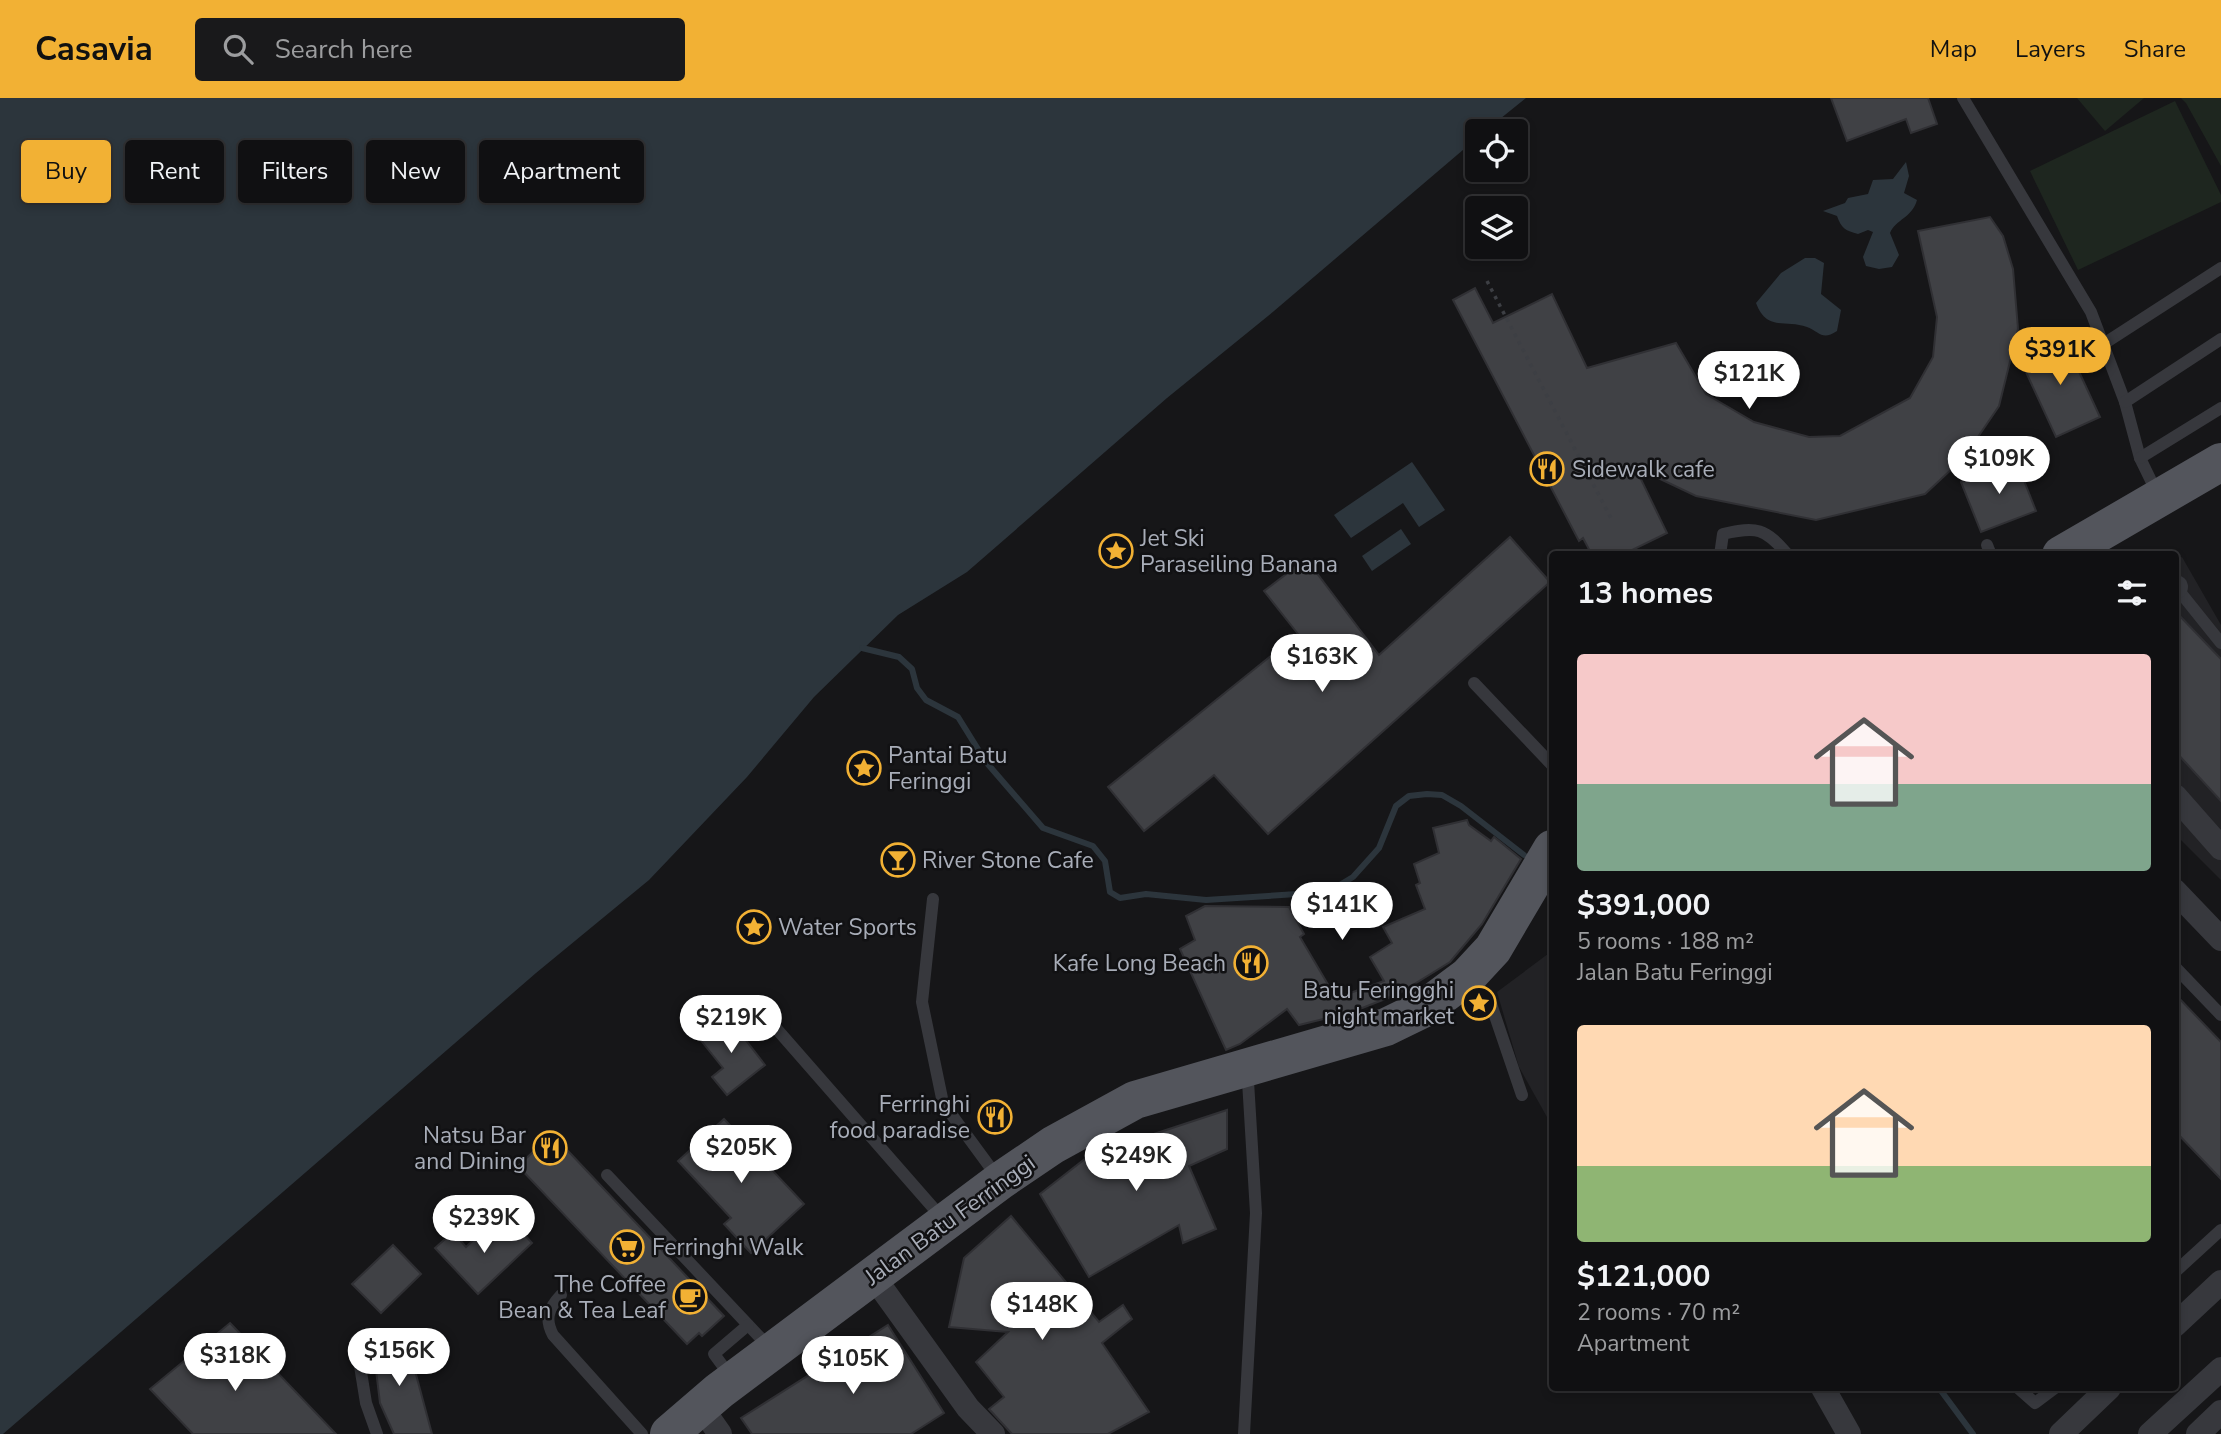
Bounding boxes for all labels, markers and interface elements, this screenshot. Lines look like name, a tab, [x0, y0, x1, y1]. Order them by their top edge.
search box	[195, 18, 685, 81]
text: Casavia	[35, 27, 153, 72]
icon: search	[219, 30, 257, 68]
text: Search here	[275, 32, 413, 67]
text: Map	[1930, 33, 1977, 65]
text: Layers	[2015, 33, 2086, 65]
text: Share	[2124, 33, 2186, 65]
map controls	[1465, 119, 1528, 259]
button: locate	[1465, 119, 1528, 182]
chip: Buy	[21, 140, 111, 203]
chip: Rent	[125, 140, 224, 203]
chip: Filters	[238, 140, 352, 203]
chip: New	[366, 140, 465, 203]
chip: Apartment	[479, 140, 644, 203]
button: layers	[1465, 196, 1528, 259]
pin: $391K	[2011, 328, 2109, 387]
text: $391K	[2025, 334, 2095, 365]
pin: $121K	[1700, 352, 1798, 411]
text: $121K	[1714, 358, 1784, 389]
pin: $109K	[1950, 436, 2048, 496]
text: $109K	[1964, 443, 2034, 474]
restaurant icon: Sidewalk cafe	[1528, 450, 1566, 488]
place label: Sidewalk cafe	[1572, 454, 1715, 485]
place label: Jet Ski Paraseiling Banana	[1139, 523, 1338, 580]
place icon: Jet Ski Paraseiling Banana	[1097, 532, 1135, 570]
text: 13 homes	[1577, 573, 1713, 614]
icon: filters	[2113, 574, 2151, 612]
pin: $163K	[1273, 634, 1371, 694]
text: $163K	[1287, 641, 1357, 672]
icon: home	[1801, 699, 1927, 825]
place label: Pantai Batu Feringgi	[888, 740, 1007, 797]
place icon: Pantai Batu Feringgi	[845, 749, 883, 787]
bar icon: River Stone Cafe	[879, 841, 917, 879]
place label: River Stone Cafe	[922, 845, 1094, 876]
pin: $141K	[1293, 882, 1391, 942]
text: $391,000	[1577, 885, 1710, 926]
text: $141K	[1307, 889, 1377, 920]
place icon: Water Sports	[735, 908, 773, 946]
place label: Water Sports	[778, 912, 917, 943]
text: 5 rooms · 188 m²	[1577, 926, 1754, 957]
restaurant icon: Kafe Long Beach	[1232, 944, 1270, 982]
place label: Kafe Long Beach	[1053, 948, 1226, 979]
text: Jalan Batu Feringgi	[1577, 957, 1773, 988]
place label: Batu Feringghi night market	[1303, 975, 1455, 1032]
place icon: Batu Feringghi night market	[1460, 984, 1498, 1022]
pin: $219K	[682, 996, 780, 1055]
text: $219K	[696, 1002, 766, 1033]
icon: home	[1801, 1070, 1927, 1196]
place label: Ferringhi food paradise	[830, 1089, 970, 1146]
restaurant icon: Ferringhi food paradise	[976, 1098, 1014, 1136]
place label: Natsu Bar and Dining	[414, 1120, 527, 1177]
pin: $205K	[692, 1126, 790, 1185]
restaurant icon: Natsu Bar and Dining	[531, 1129, 569, 1167]
text: $205K	[706, 1132, 776, 1163]
pin: $249K	[1087, 1134, 1185, 1193]
text: $249K	[1101, 1140, 1171, 1171]
street label: Jalan Batu Ferringgi	[858, 1148, 1042, 1293]
pin: $239K	[435, 1196, 533, 1255]
text: $239K	[449, 1202, 519, 1233]
supermarket icon: Ferringhi Walk	[608, 1228, 646, 1266]
place label: Ferringhi Walk	[652, 1232, 804, 1263]
text: $121,000	[1577, 1256, 1710, 1297]
place label: The Coffee Bean & Tea Leaf	[498, 1269, 666, 1326]
cafe icon: The Coffee Bean & Tea Leaf	[671, 1278, 709, 1316]
pin: $148K	[993, 1282, 1091, 1342]
text: $148K	[1007, 1289, 1077, 1320]
text: 2 rooms · 70 m²	[1577, 1297, 1740, 1328]
pin: $156K	[350, 1328, 448, 1388]
text: Apartment	[1577, 1328, 1689, 1359]
pin: $318K	[186, 1334, 284, 1393]
text: $156K	[364, 1335, 434, 1366]
pin: $105K	[804, 1336, 902, 1396]
text: $318K	[200, 1340, 270, 1371]
text: $105K	[818, 1343, 888, 1374]

